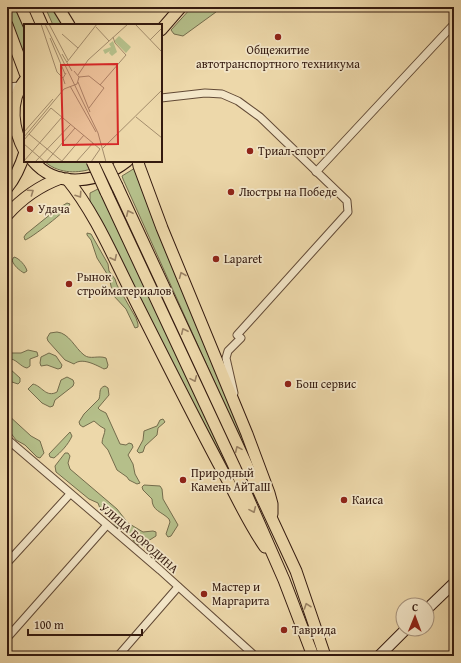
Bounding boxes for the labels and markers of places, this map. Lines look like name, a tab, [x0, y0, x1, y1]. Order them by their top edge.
marker: Общежитие автотранспортного техникума	[273, 32, 283, 42]
place label: Общежитие автотранспортного техникума	[196, 41, 360, 72]
place label: Триал-спорт	[258, 142, 325, 159]
marker: Триал-спорт	[245, 146, 255, 156]
place label: Люстры на Победе	[239, 183, 337, 200]
marker: Люстры на Победе	[226, 187, 236, 197]
place label: Удача	[38, 200, 70, 217]
marker: Удача	[25, 204, 35, 214]
place label: Laparet	[224, 250, 263, 267]
marker: Laparet	[211, 254, 221, 264]
place label: Рынок стройматериалов	[77, 268, 172, 299]
marker: Рынок стройматериалов	[64, 279, 74, 289]
place label: Бош сервис	[296, 375, 357, 392]
marker: Бош сервис	[283, 379, 293, 389]
place label: Природный Камень АйТаШ	[191, 464, 270, 495]
marker: Природный Камень АйТаШ	[178, 475, 188, 485]
place label: Каиса	[352, 491, 384, 508]
marker: Каиса	[339, 495, 349, 505]
place label: Мастер и Маргарита	[212, 578, 270, 609]
marker: Мастер и Маргарита	[199, 589, 209, 599]
place label: Таврида	[292, 621, 336, 638]
marker: Таврида	[279, 625, 289, 635]

